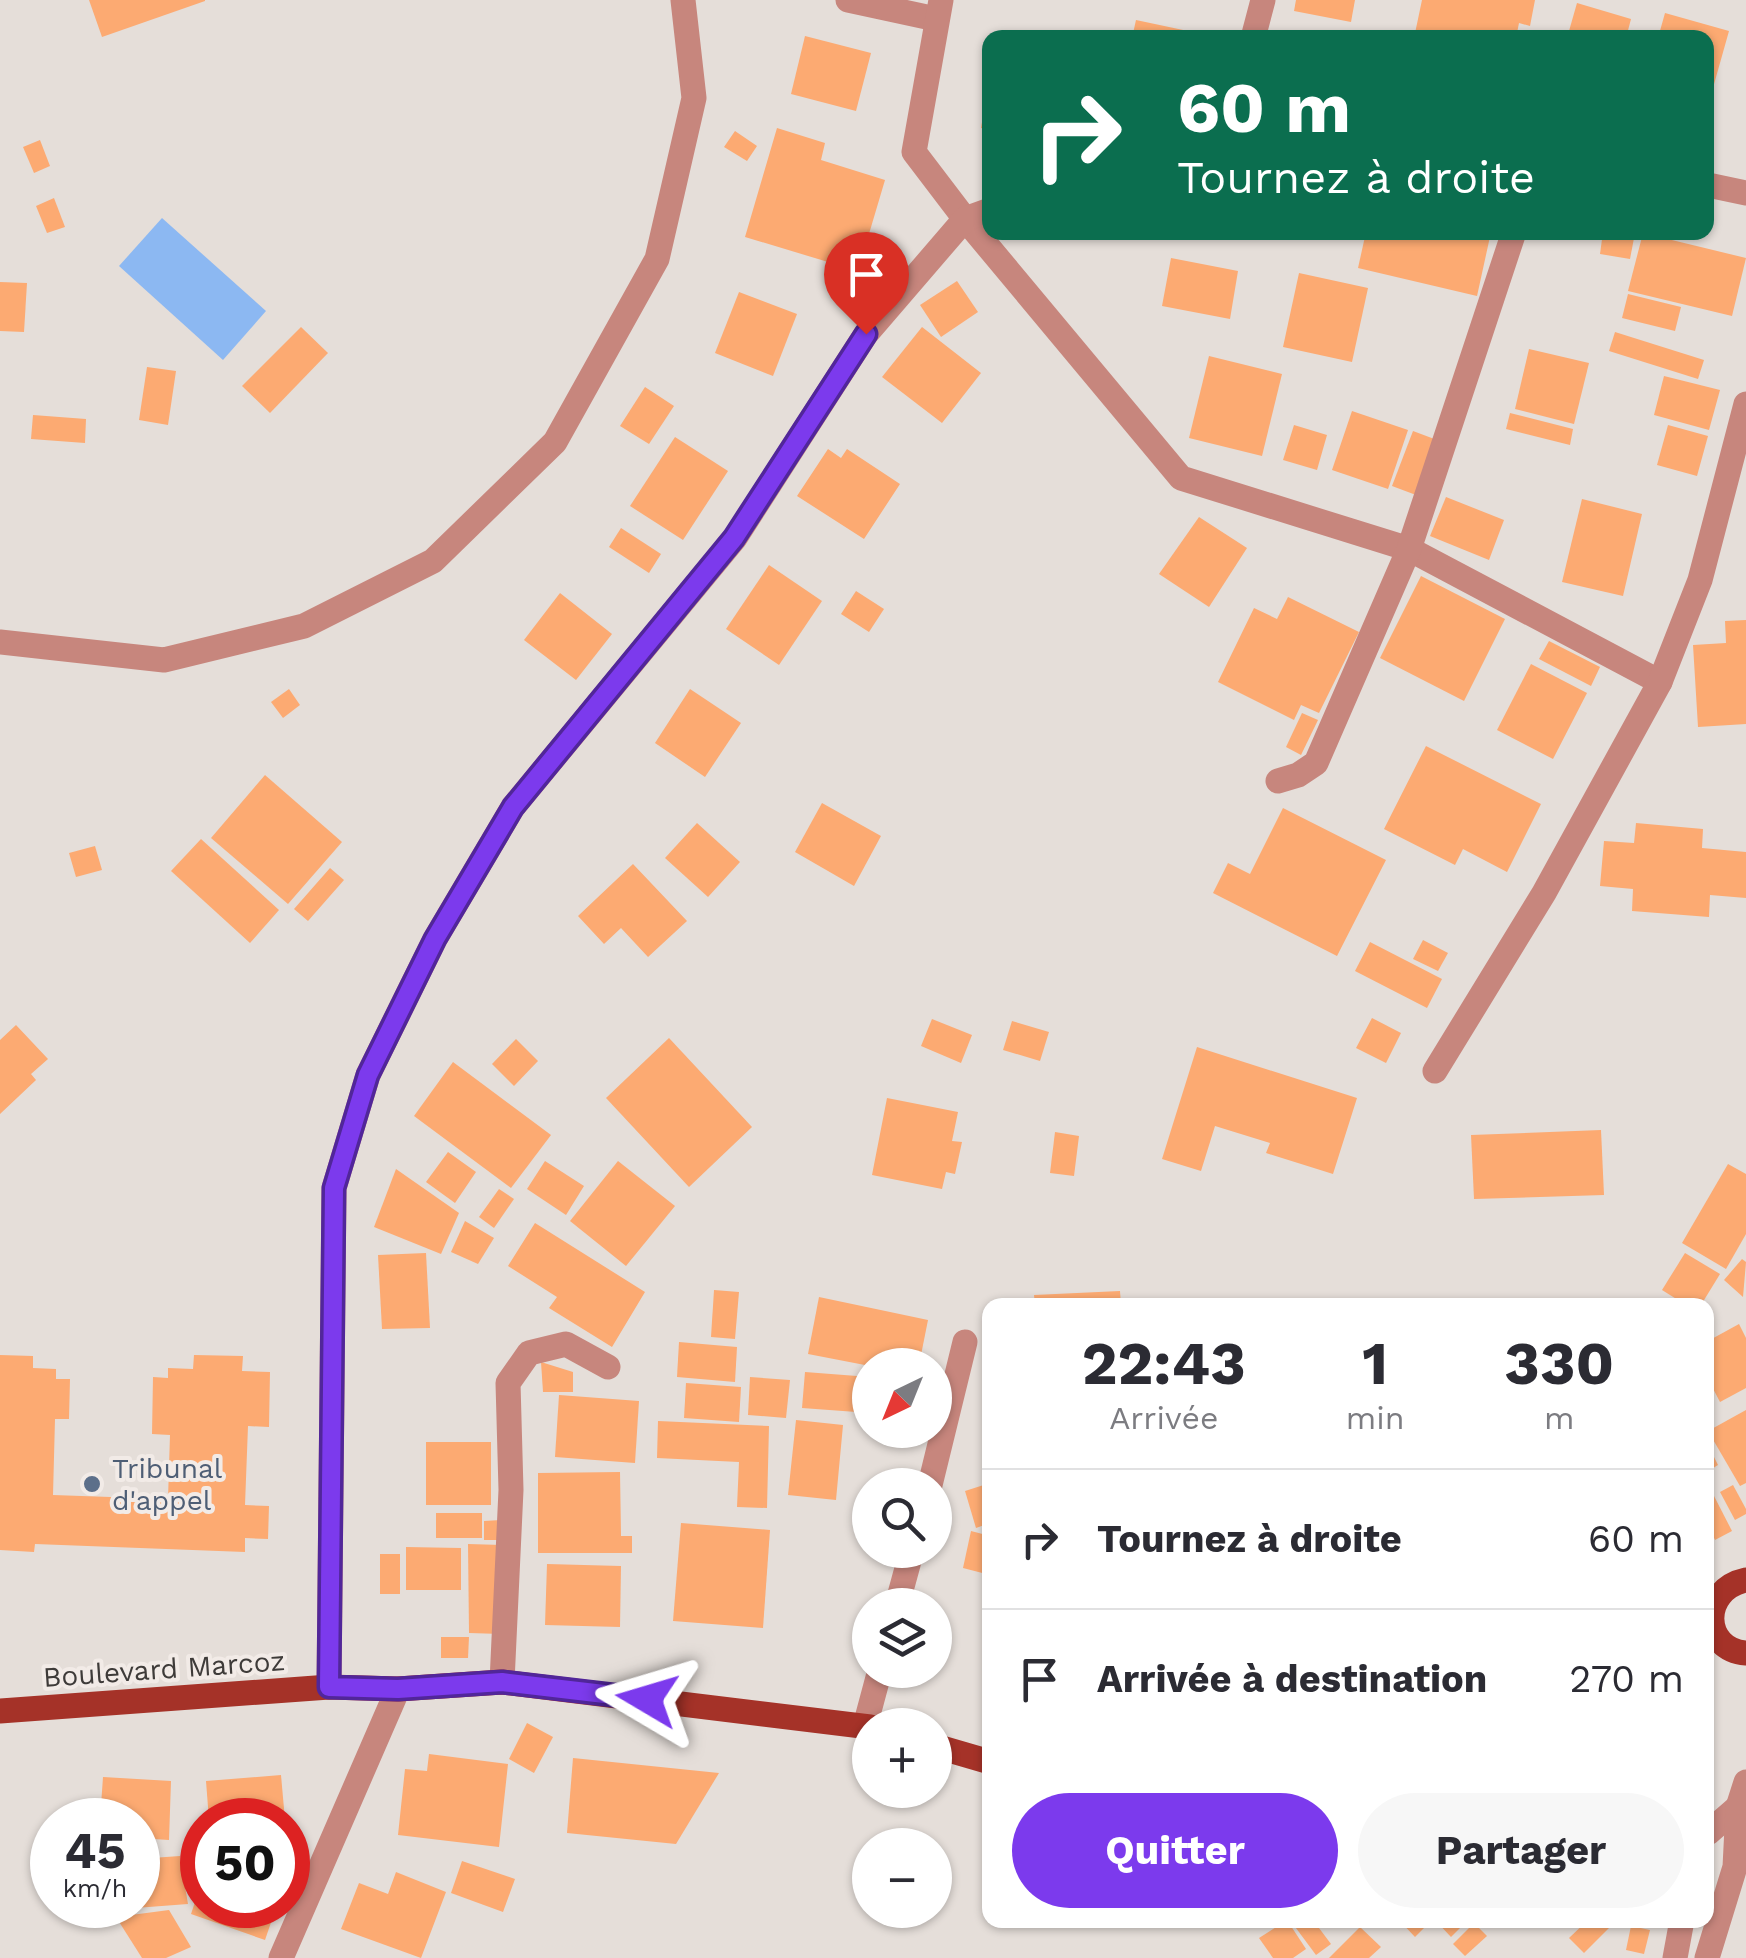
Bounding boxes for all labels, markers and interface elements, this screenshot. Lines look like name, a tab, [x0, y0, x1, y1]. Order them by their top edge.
text: 60 m	[1177, 67, 1351, 149]
icon: right	[1012, 70, 1142, 200]
text: Tournez à droite	[1177, 151, 1535, 204]
pin	[824, 232, 909, 335]
icon: arrive	[839, 247, 894, 302]
text: 22:43	[1082, 1328, 1246, 1399]
text: 1	[1362, 1328, 1388, 1399]
text: 330	[1504, 1328, 1614, 1399]
north arrow	[852, 1348, 952, 1448]
map controls	[852, 1348, 952, 1928]
text: Arrivée	[1109, 1399, 1218, 1437]
text: min	[1346, 1399, 1405, 1437]
text: m	[1544, 1399, 1575, 1437]
place label: Tribunal d'appel	[112, 1452, 223, 1517]
button: search	[852, 1468, 952, 1568]
marker: Tribunal d'appel	[81, 1473, 103, 1495]
icon: right	[1012, 1512, 1067, 1567]
text: Tournez à droite	[1097, 1517, 1402, 1561]
text: 60 m	[1588, 1517, 1684, 1561]
button: layers	[852, 1588, 952, 1688]
street label: Boulevard Marcoz	[42, 1644, 286, 1694]
position arrow	[595, 1647, 699, 1751]
icon: arrive	[1012, 1652, 1067, 1707]
text: Arrivée à destination	[1097, 1657, 1487, 1701]
text: 270 m	[1569, 1657, 1684, 1701]
button: +	[852, 1708, 952, 1808]
button: Quitter	[1012, 1793, 1338, 1908]
button: Partager	[1358, 1793, 1684, 1908]
speed limit sign: 50	[180, 1798, 310, 1928]
text: 45	[64, 1821, 126, 1880]
button: −	[852, 1828, 952, 1928]
text: km/h	[63, 1874, 127, 1903]

